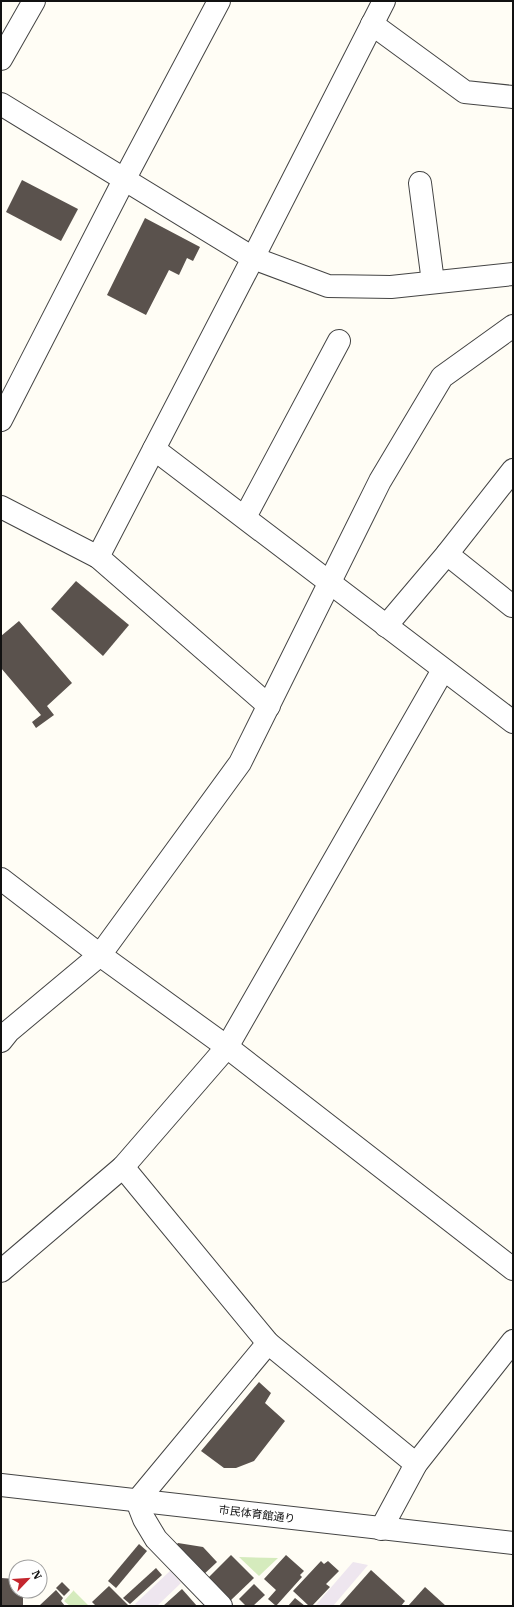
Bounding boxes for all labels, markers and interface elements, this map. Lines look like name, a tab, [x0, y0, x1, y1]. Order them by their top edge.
street label: 市民体育館通り	[218, 1502, 296, 1526]
north arrow	[8, 1559, 48, 1599]
text: N	[29, 1568, 45, 1582]

